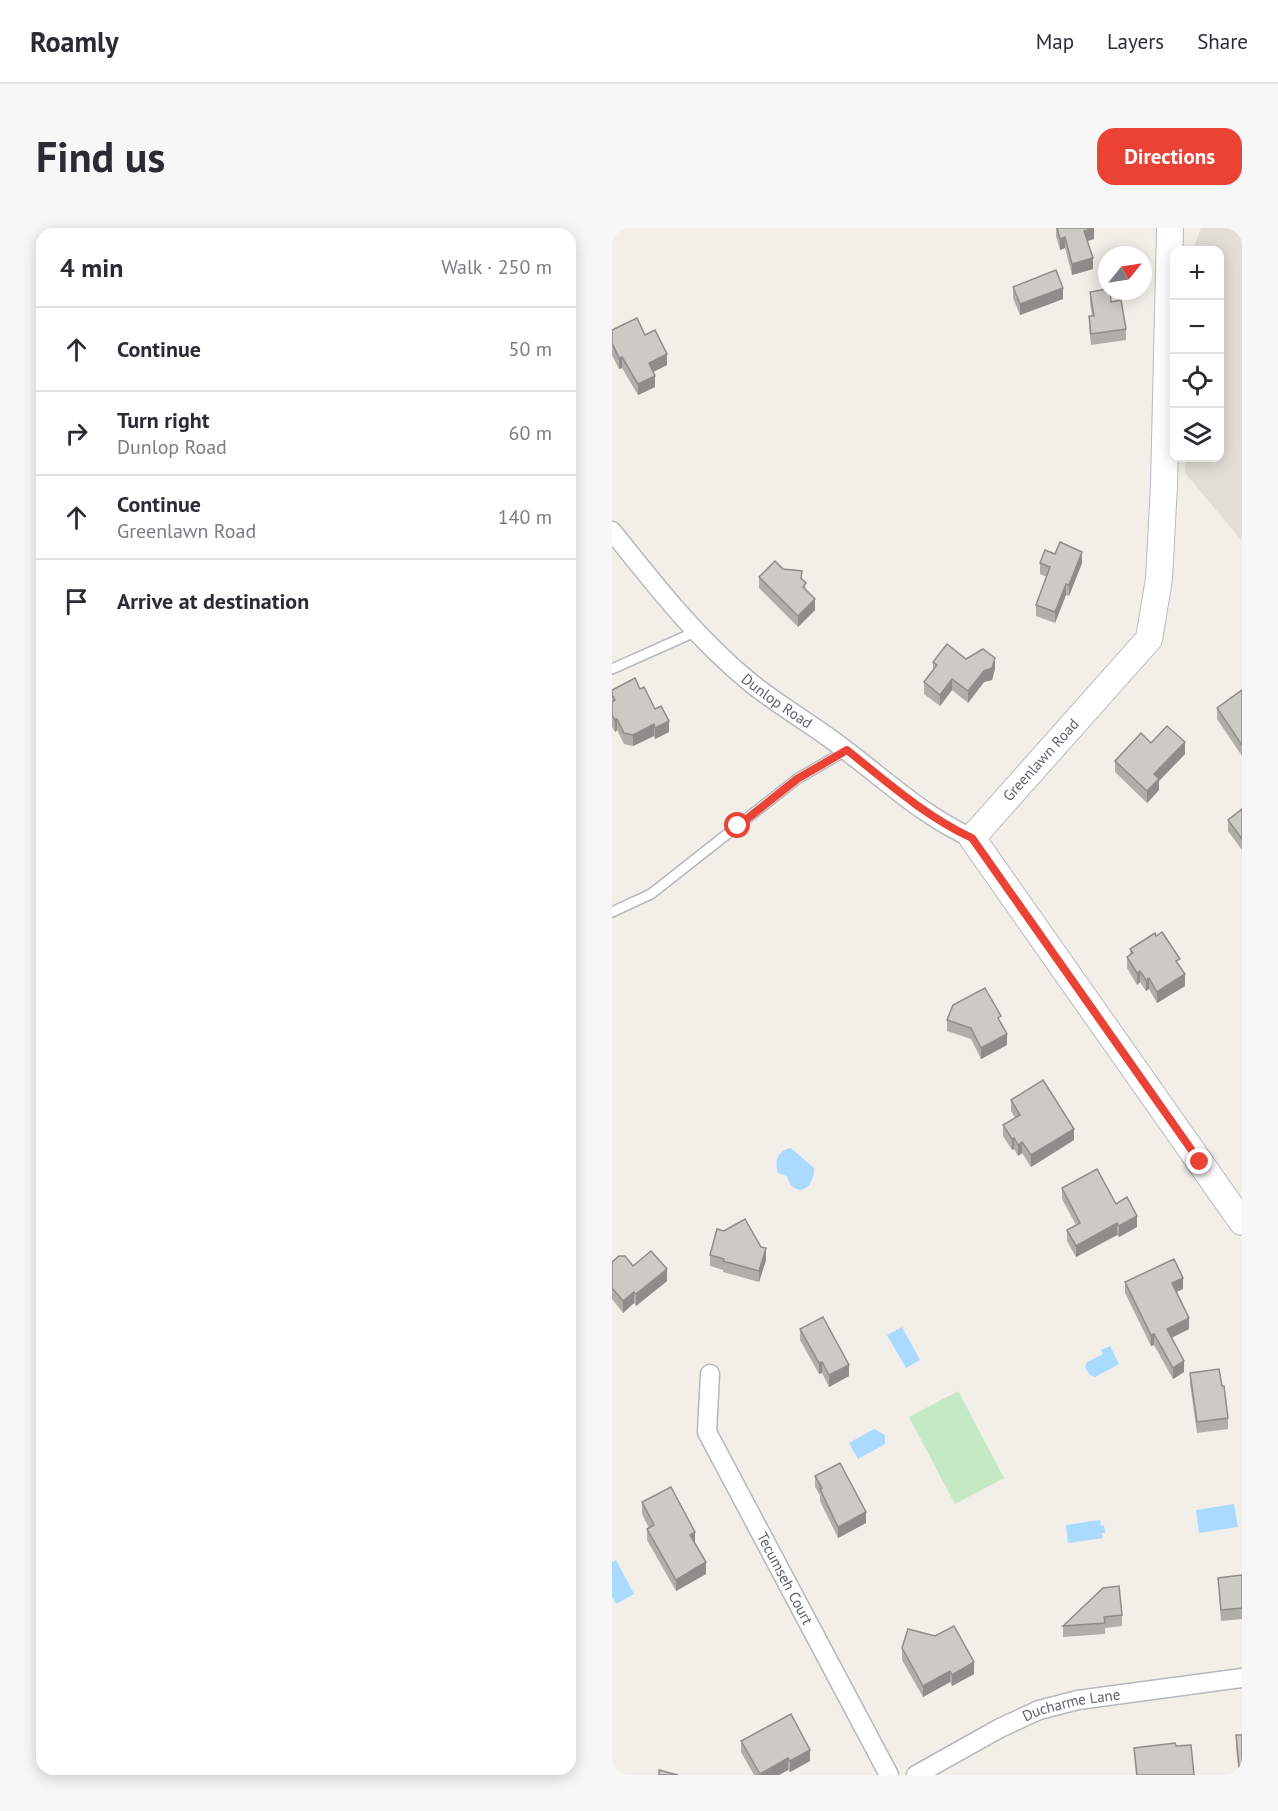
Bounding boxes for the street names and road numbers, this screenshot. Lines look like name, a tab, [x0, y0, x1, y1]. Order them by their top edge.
street label: Dunlop Road	[738, 669, 816, 732]
street label: Greenlawn Road	[999, 715, 1083, 805]
street label: Tecumseh Court	[753, 1529, 817, 1628]
street label: Ducharme Lane	[1019, 1684, 1121, 1725]

